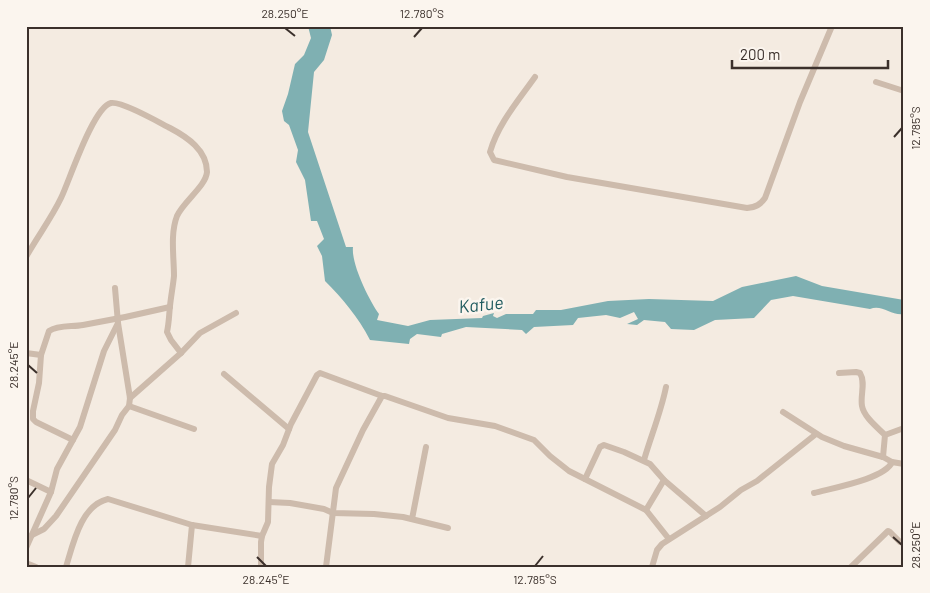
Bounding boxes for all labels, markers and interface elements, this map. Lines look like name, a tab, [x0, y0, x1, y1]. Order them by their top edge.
text: 28.250°E	[261, 6, 309, 20]
text: 12.780°S	[400, 6, 444, 20]
scale bar	[732, 38, 889, 70]
text: 200 m	[740, 45, 780, 63]
text: 12.785°S	[908, 106, 922, 150]
water label: Kafue	[457, 291, 504, 317]
text: 28.245°E	[6, 341, 20, 389]
text: 12.780°S	[6, 476, 20, 520]
text: 28.250°E	[908, 521, 922, 569]
text: 28.245°E	[242, 572, 290, 586]
text: 12.785°S	[513, 572, 557, 586]

